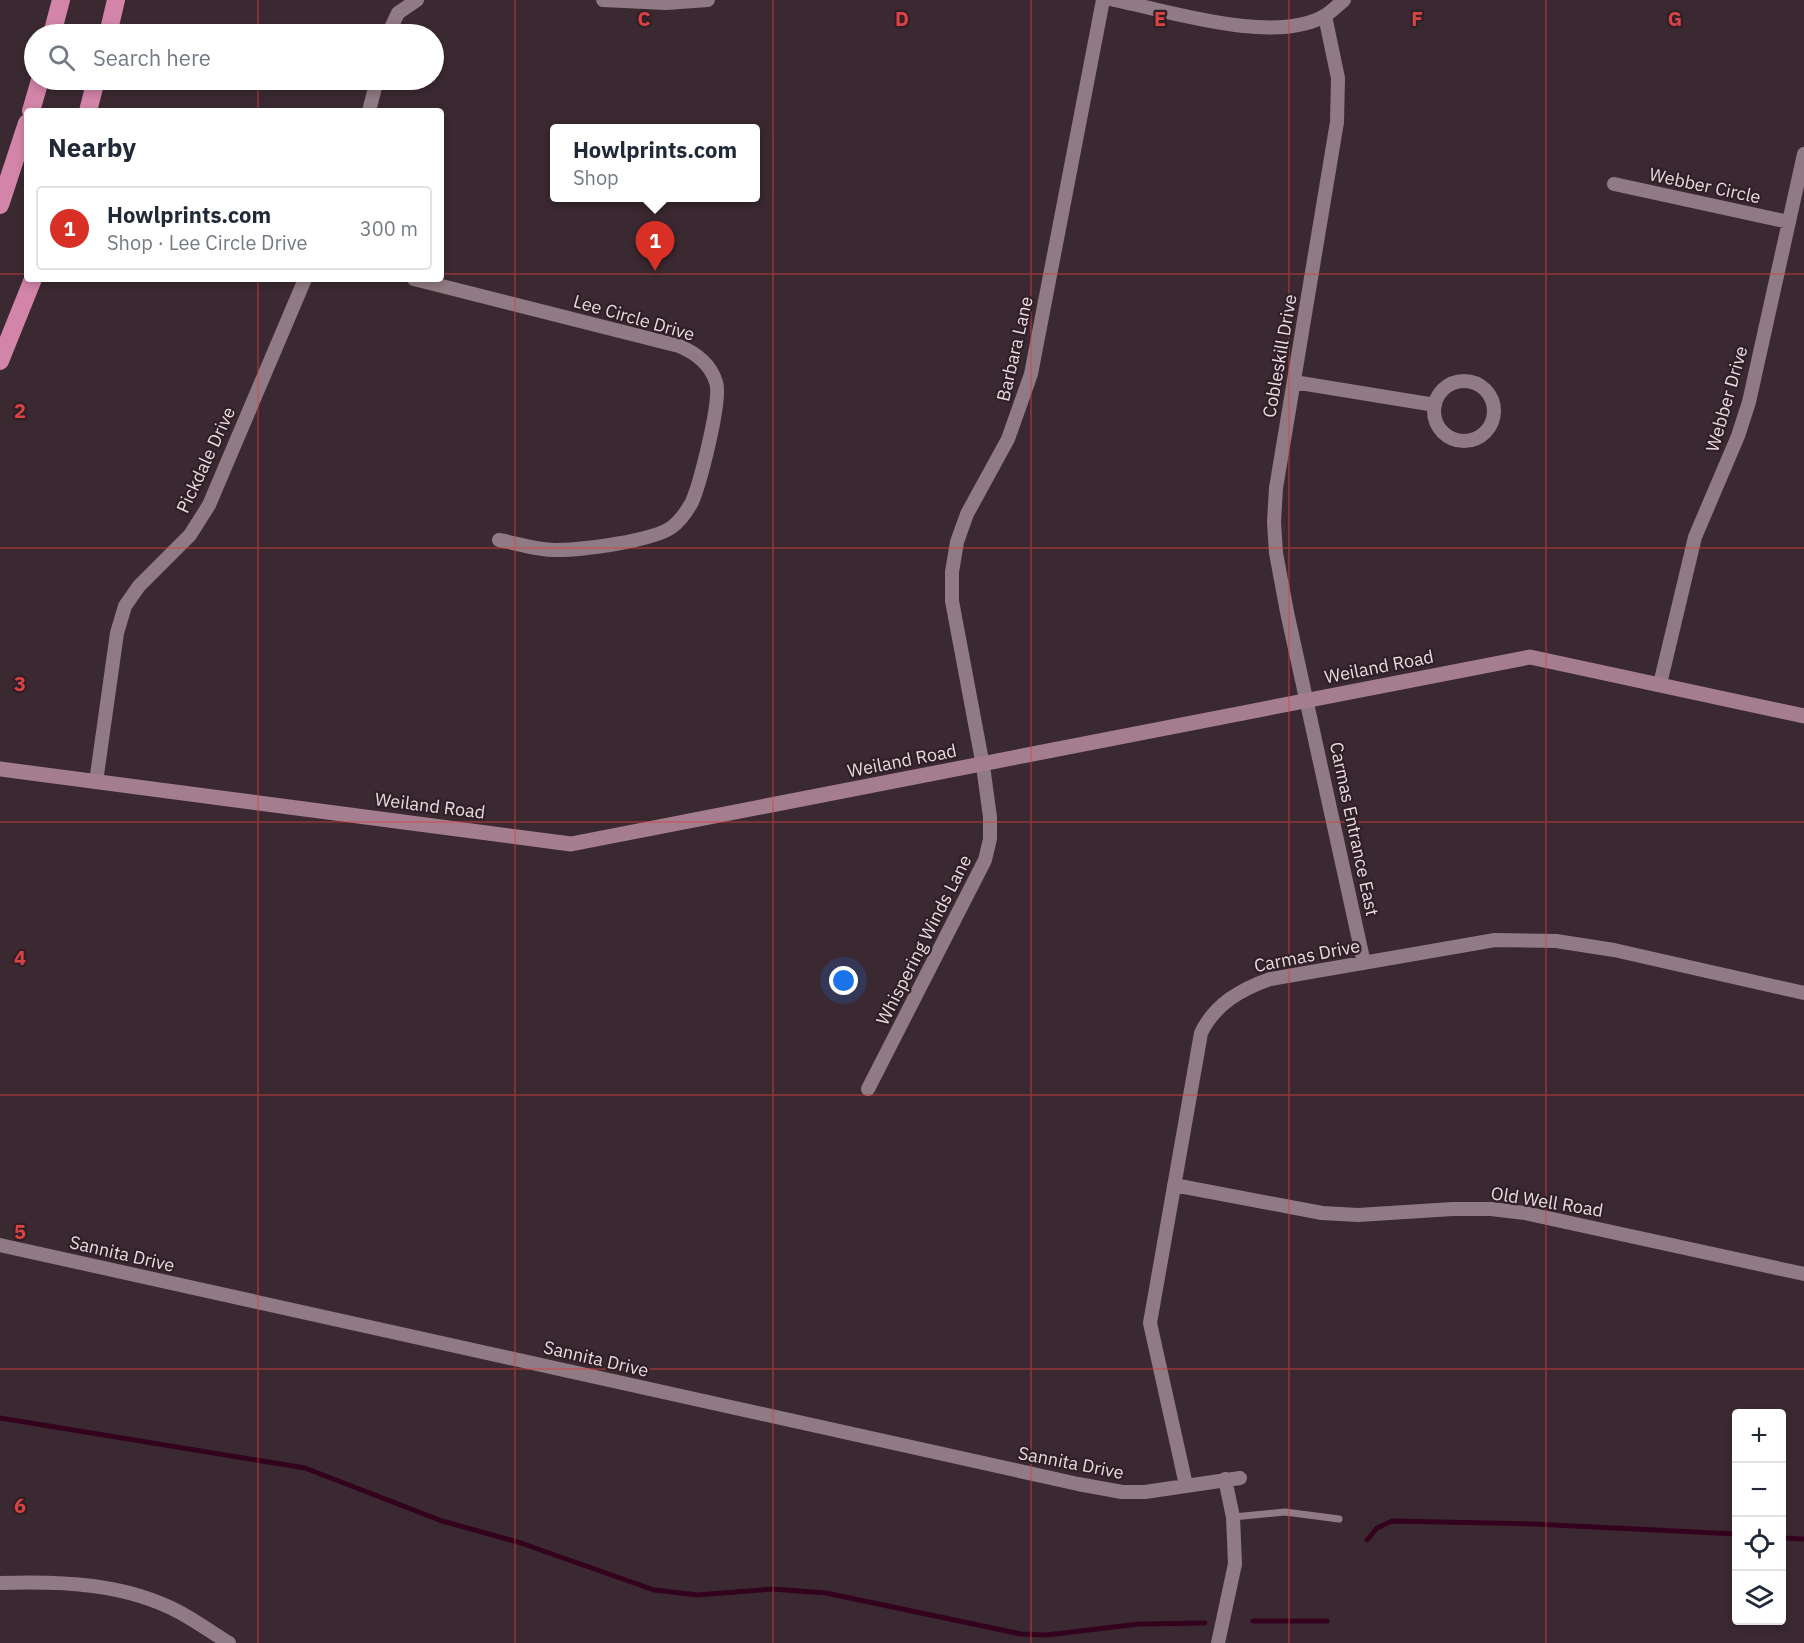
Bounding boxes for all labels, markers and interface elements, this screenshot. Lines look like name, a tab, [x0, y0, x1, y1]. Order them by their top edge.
text: C	[637, 5, 651, 32]
text: D	[895, 5, 909, 32]
text: E	[1154, 5, 1166, 32]
text: F	[1411, 5, 1423, 32]
text: G	[1668, 5, 1682, 32]
search box	[24, 24, 444, 90]
icon: search	[45, 41, 78, 74]
text: Search here	[93, 43, 211, 72]
popup	[550, 124, 760, 202]
text: Nearby	[48, 130, 136, 164]
text: Howlprints.com	[573, 135, 737, 164]
street label: Webber Circle	[1647, 162, 1763, 209]
text: Shop	[573, 164, 619, 191]
text: Howlprints.com	[107, 200, 271, 229]
text: 1	[64, 215, 76, 242]
text: 300 m	[360, 215, 418, 242]
pin: 1	[636, 222, 674, 271]
text: Shop · Lee Circle Drive	[107, 229, 308, 256]
street label: Lee Circle Drive	[571, 289, 697, 346]
street label: Cobleskill Drive	[1257, 292, 1302, 419]
street label: Barbara Lane	[991, 294, 1038, 404]
street label: Webber Drive	[1700, 343, 1753, 454]
text: 2	[14, 397, 26, 424]
street label: Pickdale Drive	[171, 403, 240, 517]
street label: Weiland Road	[1322, 645, 1436, 688]
text: 3	[14, 670, 26, 697]
street label: Weiland Road	[845, 739, 959, 782]
street label: Carmas Entrance East	[1325, 740, 1384, 918]
street label: Weiland Road	[374, 787, 487, 824]
street label: Whispering Winds Lane	[871, 851, 976, 1029]
street label: Carmas Drive	[1252, 934, 1362, 977]
text: 4	[14, 944, 26, 971]
your location	[829, 966, 858, 995]
street label: Old Well Road	[1489, 1181, 1605, 1222]
text: 5	[14, 1218, 26, 1245]
street label: Sannita Drive	[67, 1230, 177, 1277]
street label: Sannita Drive	[541, 1335, 651, 1382]
map controls	[1732, 1409, 1786, 1625]
button: +	[1732, 1409, 1786, 1463]
street label: Sannita Drive	[1016, 1441, 1126, 1484]
button: −	[1732, 1463, 1786, 1517]
text: 6	[14, 1492, 26, 1519]
button: locate	[1732, 1517, 1786, 1571]
button: layers	[1732, 1571, 1786, 1625]

